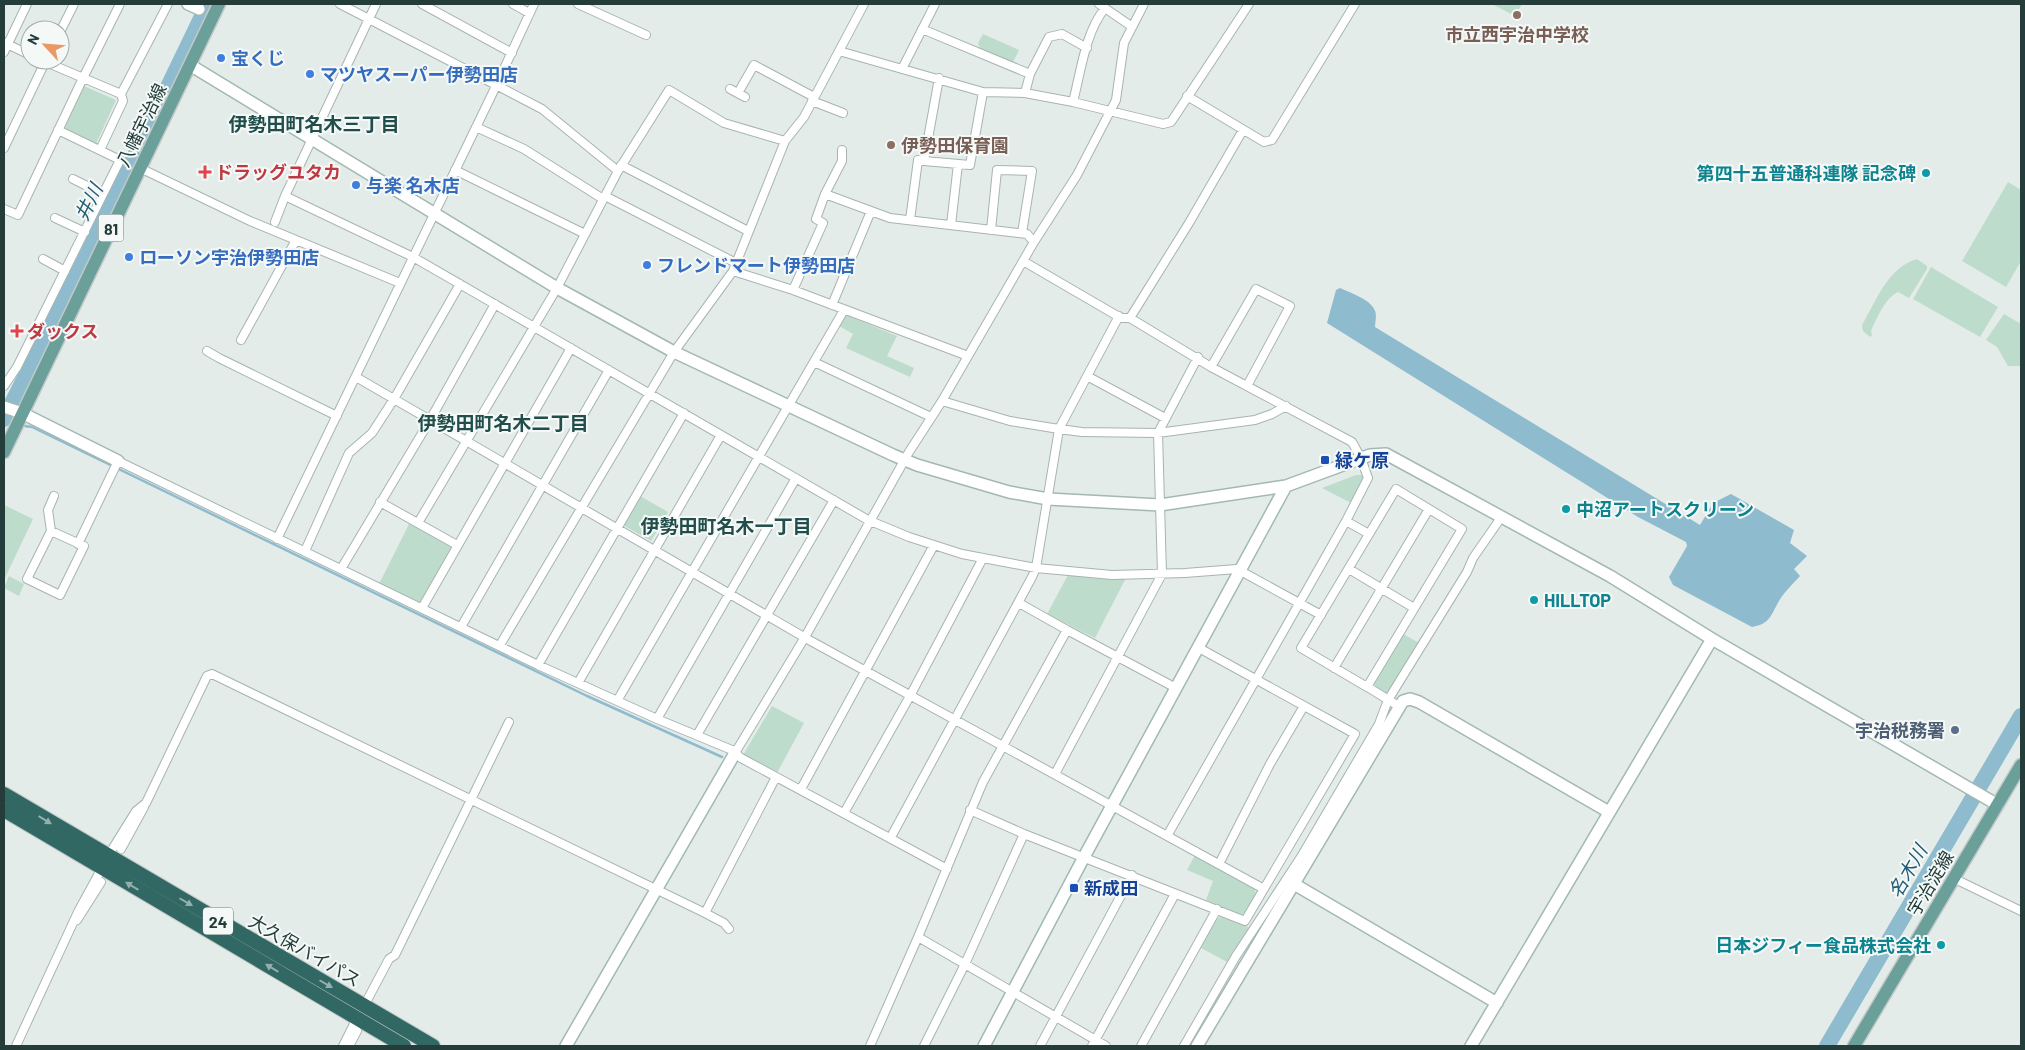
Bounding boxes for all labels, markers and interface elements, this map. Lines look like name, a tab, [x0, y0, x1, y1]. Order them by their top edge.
marker: 市立西宇治中学校	[1511, 9, 1523, 21]
north arrow	[20, 20, 70, 70]
place label: 市立西宇治中学校	[1445, 23, 1589, 45]
text: N	[23, 31, 43, 47]
place label: 宝くじ	[231, 47, 285, 69]
marker: 宝くじ	[215, 52, 227, 64]
place label: マツヤスーパー伊勢田店	[320, 63, 518, 85]
marker: マツヤスーパー伊勢田店	[304, 68, 316, 80]
street label: 八幡宇治線	[111, 80, 171, 170]
district label: 伊勢田町名木三丁目	[228, 112, 400, 135]
place label: 伊勢田保育園	[901, 134, 1009, 156]
marker: 伊勢田保育園	[885, 139, 897, 151]
place label: ドラッグユタカ	[215, 161, 341, 183]
place label: 第四十五普通科連隊 記念碑	[1696, 162, 1916, 184]
marker: ドラッグユタカ	[199, 166, 211, 178]
marker: 第四十五普通科連隊 記念碑	[1920, 167, 1932, 179]
place label: 与楽 名木店	[366, 174, 460, 196]
water label: 井川	[69, 178, 108, 224]
marker: 与楽 名木店	[350, 179, 362, 191]
road number: 81	[98, 214, 124, 242]
place label: ローソン宇治伊勢田店	[139, 246, 319, 268]
marker: ローソン宇治伊勢田店	[123, 251, 135, 263]
place label: フレンドマート伊勢田店	[657, 254, 855, 276]
marker: フレンドマート伊勢田店	[641, 259, 653, 271]
place label: ダックス	[27, 320, 98, 342]
marker: ダックス	[11, 325, 23, 337]
district label: 伊勢田町名木二丁目	[417, 411, 589, 434]
place label: 緑ケ原	[1335, 449, 1389, 471]
marker: 緑ケ原	[1319, 454, 1331, 466]
place label: 中沼アートスクリーン	[1576, 498, 1754, 520]
marker: 中沼アートスクリーン	[1560, 503, 1572, 515]
district label: 伊勢田町名木一丁目	[640, 514, 812, 537]
place label: HILLTOP	[1544, 589, 1611, 611]
marker: HILLTOP	[1528, 594, 1540, 606]
place label: 宇治税務署	[1855, 719, 1945, 741]
marker: 宇治税務署	[1949, 724, 1961, 736]
one-way arrow	[39, 815, 52, 824]
water label: 名木川	[1883, 839, 1932, 901]
street label: 宇治淀線	[1902, 846, 1958, 920]
place label: 新成田	[1084, 877, 1138, 899]
one-way arrow	[125, 881, 138, 890]
marker: 新成田	[1068, 882, 1080, 894]
one-way arrow	[179, 897, 192, 906]
road number: 24	[203, 908, 233, 934]
street label: 大久保バイパス	[245, 909, 365, 991]
place label: 日本ジフィー食品株式会社	[1715, 934, 1931, 956]
marker: 日本ジフィー食品株式会社	[1935, 939, 1947, 951]
one-way arrow	[265, 964, 278, 973]
one-way arrow	[318, 980, 333, 988]

